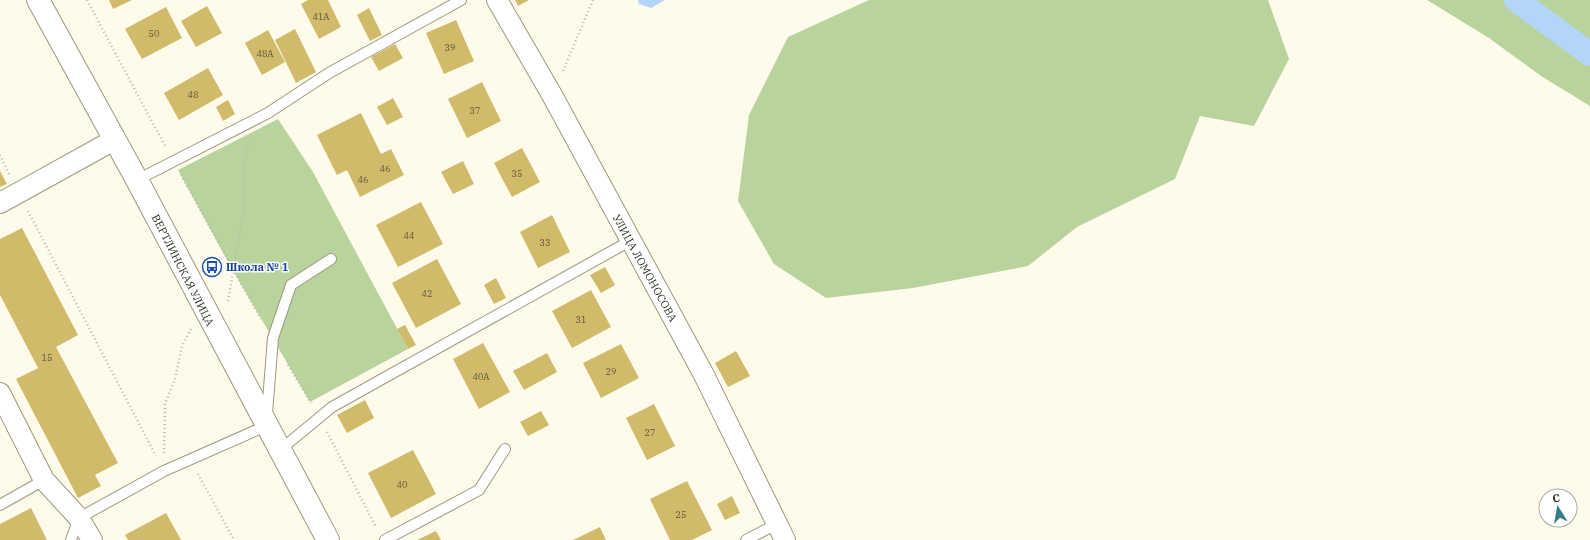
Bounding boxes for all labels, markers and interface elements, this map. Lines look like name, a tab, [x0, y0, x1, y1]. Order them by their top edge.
house number: 41А	[313, 11, 330, 22]
house number: 50	[149, 28, 159, 39]
house number: 39	[445, 42, 455, 53]
house number: 48А	[257, 48, 274, 59]
house number: 48	[188, 89, 198, 100]
house number: 37	[470, 105, 480, 116]
house number: 46	[380, 163, 390, 174]
house number: 35	[512, 168, 522, 179]
house number: 46	[358, 174, 368, 185]
street label: ВЕРТЛИНСКАЯ УЛИЦА	[149, 212, 218, 329]
street label: УЛИЦА ЛОМОНОСОВА	[610, 212, 680, 324]
house number: 44	[404, 230, 414, 241]
house number: 33	[540, 237, 550, 248]
bus stop icon: Школа № 1	[201, 256, 223, 278]
place label: Школа № 1	[226, 260, 289, 274]
house number: 42	[422, 288, 432, 299]
house number: 31	[576, 314, 586, 325]
house number: 15	[42, 352, 52, 363]
house number: 29	[606, 366, 616, 377]
house number: 40А	[473, 371, 490, 382]
house number: 27	[645, 427, 655, 438]
house number: 40	[397, 479, 407, 490]
north arrow	[1538, 488, 1578, 528]
text: С	[1551, 491, 1561, 506]
house number: 25	[676, 509, 686, 520]

